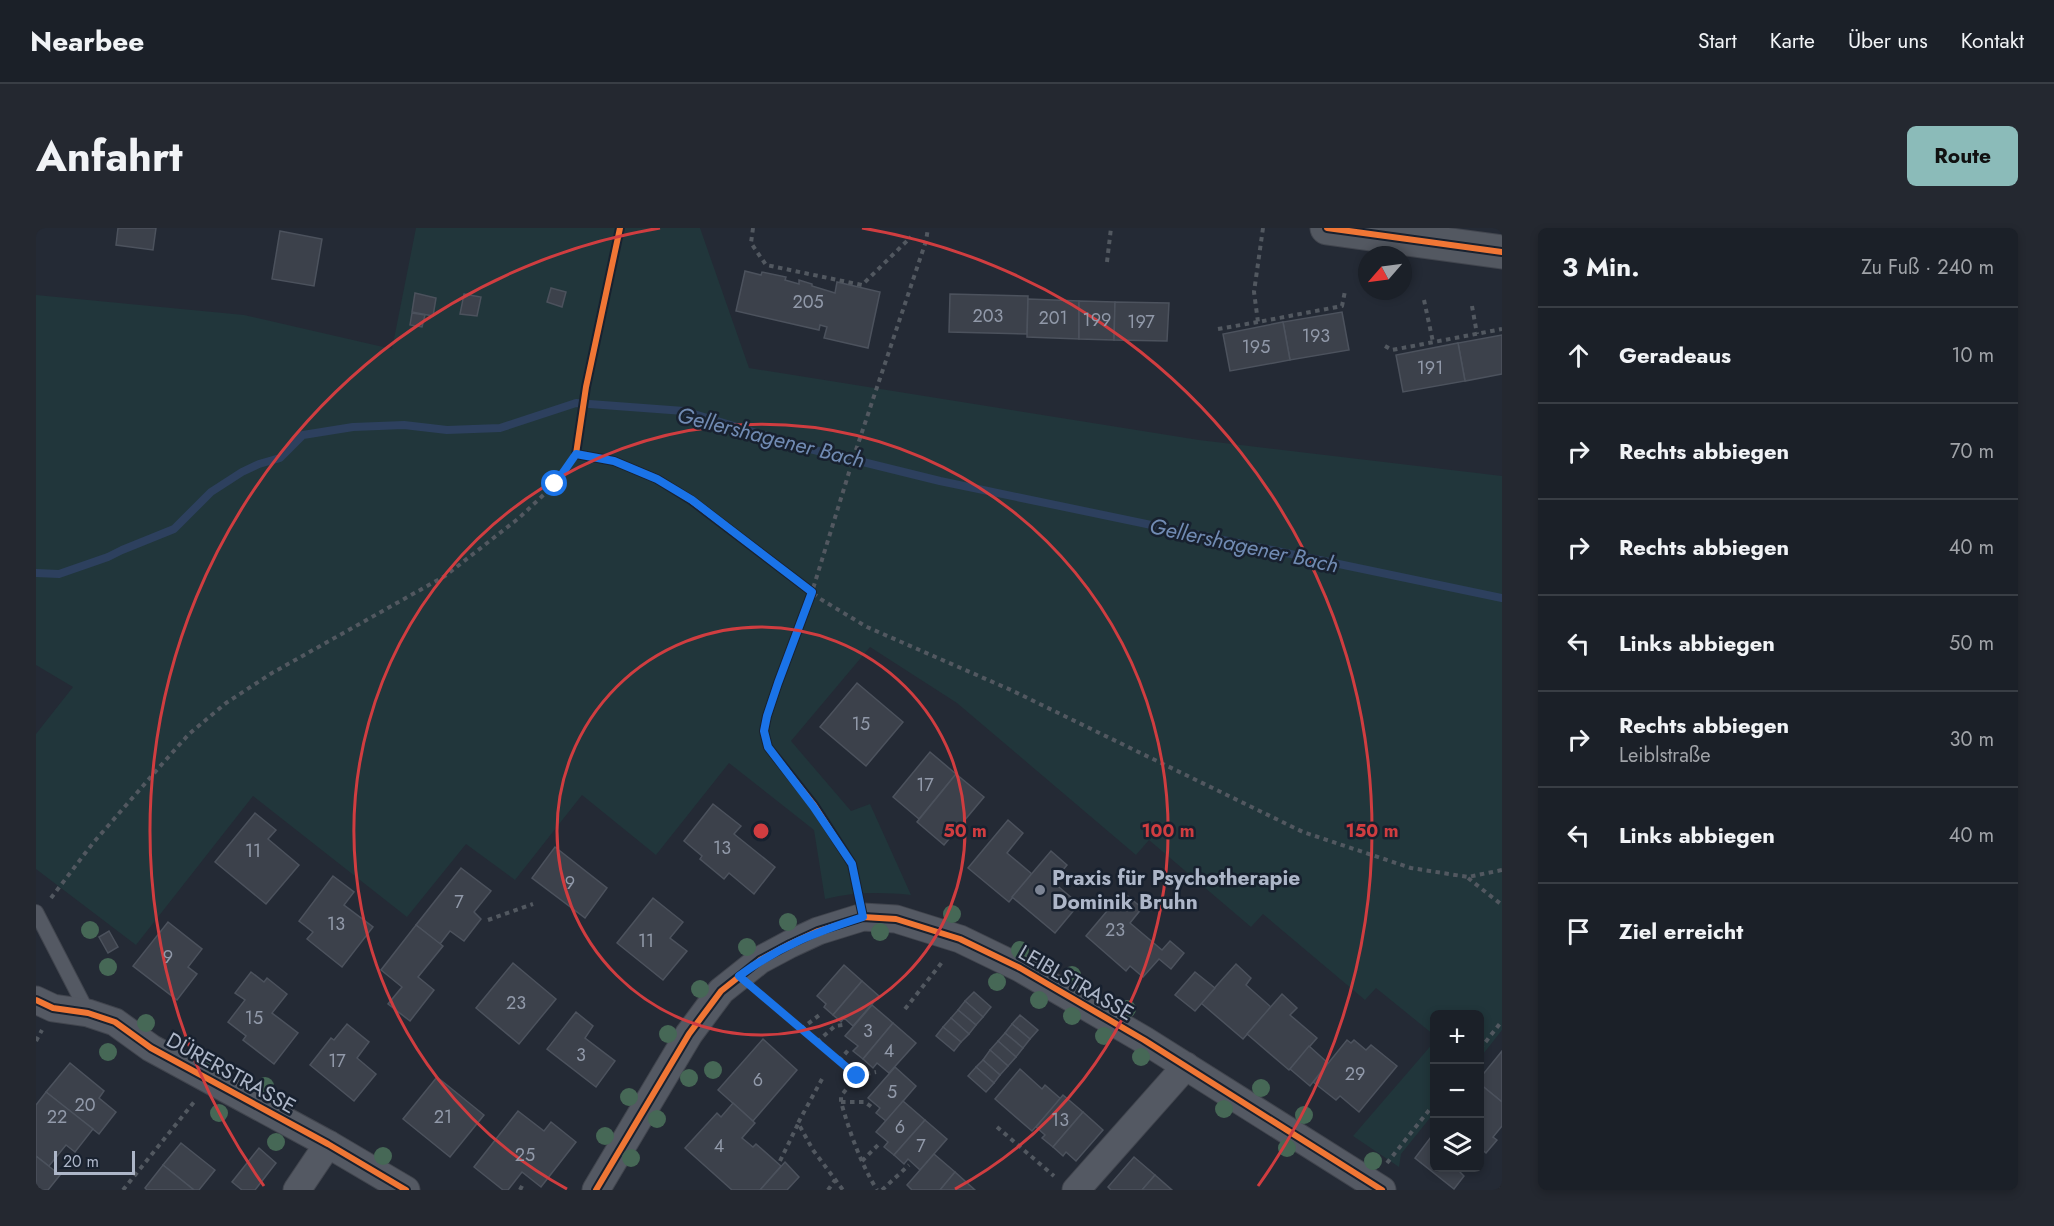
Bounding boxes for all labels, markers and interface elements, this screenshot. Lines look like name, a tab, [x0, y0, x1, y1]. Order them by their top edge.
text: Nearbee	[30, 21, 144, 62]
text: Start	[1698, 26, 1737, 56]
text: Karte	[1770, 26, 1815, 56]
text: Über uns	[1848, 26, 1928, 56]
text: Kontakt	[1961, 26, 2024, 56]
text: Anfahrt	[36, 126, 183, 187]
button: Route	[1907, 126, 2018, 186]
north arrow	[1358, 246, 1412, 300]
text: 3 Min.	[1562, 248, 1640, 286]
text: Zu Fuß · 240 m	[1861, 253, 1994, 282]
house number: 205	[792, 289, 824, 315]
house number: 203	[973, 303, 1004, 329]
house number: 201	[1038, 305, 1068, 331]
house number: 199	[1083, 307, 1111, 333]
house number: 197	[1127, 309, 1155, 335]
house number: 193	[1302, 323, 1330, 349]
house number: 195	[1242, 334, 1270, 360]
icon: ahead	[1562, 339, 1595, 372]
text: Geradeaus	[1619, 339, 1731, 371]
text: 10 m	[1951, 341, 1994, 370]
house number: 191	[1417, 355, 1443, 381]
water label: Gellershagener Bach	[674, 398, 868, 476]
icon: right	[1562, 435, 1595, 468]
text: Rechts abbiegen	[1619, 435, 1789, 467]
text: 70 m	[1950, 437, 1994, 466]
route start	[541, 470, 567, 496]
water label: Gellershagener Bach	[1147, 509, 1341, 581]
icon: right	[1562, 531, 1595, 564]
text: Rechts abbiegen	[1619, 531, 1789, 563]
text: 40 m	[1949, 533, 1994, 562]
icon: left	[1562, 627, 1595, 660]
text: Links abbiegen	[1619, 627, 1775, 659]
text: 50 m	[1949, 629, 1994, 658]
text: Rechts abbiegen	[1619, 709, 1789, 741]
house number: 15	[852, 711, 870, 737]
icon: right	[1562, 723, 1595, 756]
text: 30 m	[1949, 725, 1994, 754]
text: Leiblstraße	[1619, 741, 1710, 770]
house number: 17	[916, 772, 934, 798]
text: 50 m	[943, 818, 987, 844]
text: 100 m	[1141, 818, 1195, 844]
text: 150 m	[1346, 818, 1398, 844]
icon: left	[1562, 819, 1595, 852]
text: Links abbiegen	[1619, 819, 1775, 851]
centre of rings	[751, 821, 771, 841]
text: 40 m	[1949, 821, 1994, 850]
house number: 13	[713, 835, 731, 861]
house number: 11	[245, 838, 261, 864]
place label: Praxis für Psychotherapie Dominik Bruhn	[1052, 863, 1300, 917]
house number: 9	[565, 870, 575, 896]
marker: Praxis für Psychotherapie Dominik Bruhn	[1033, 883, 1047, 897]
house number: 7	[454, 889, 464, 915]
house number: 13	[327, 911, 345, 937]
icon: arrive	[1562, 915, 1595, 948]
text: Ziel erreicht	[1619, 915, 1743, 947]
house number: 23	[1105, 917, 1125, 943]
house number: 11	[638, 928, 654, 954]
street label: LEIBLSTRASSE	[1013, 938, 1139, 1028]
house number: 9	[163, 944, 173, 970]
house number: 23	[506, 990, 526, 1016]
house number: 15	[245, 1005, 263, 1031]
map controls	[1430, 1010, 1484, 1172]
button: +	[1430, 1010, 1484, 1064]
house number: 3	[863, 1018, 873, 1044]
street label: DÜRERSTRASSE	[161, 1025, 301, 1121]
house number: 4	[884, 1038, 894, 1064]
house number: 3	[576, 1042, 586, 1068]
house number: 17	[328, 1048, 346, 1074]
house number: 29	[1345, 1061, 1365, 1087]
route end	[843, 1062, 869, 1088]
button: −	[1430, 1064, 1484, 1118]
house number: 6	[753, 1067, 763, 1093]
house number: 5	[887, 1079, 897, 1105]
house number: 20	[74, 1092, 96, 1118]
house number: 22	[47, 1104, 67, 1130]
house number: 21	[434, 1104, 452, 1130]
house number: 13	[1051, 1107, 1069, 1133]
house number: 6	[895, 1114, 905, 1140]
button: layers	[1430, 1118, 1484, 1172]
house number: 4	[714, 1133, 724, 1159]
house number: 7	[916, 1133, 926, 1159]
house number: 25	[515, 1142, 535, 1168]
scale bar	[54, 1148, 135, 1176]
text: 20 m	[63, 1150, 99, 1173]

